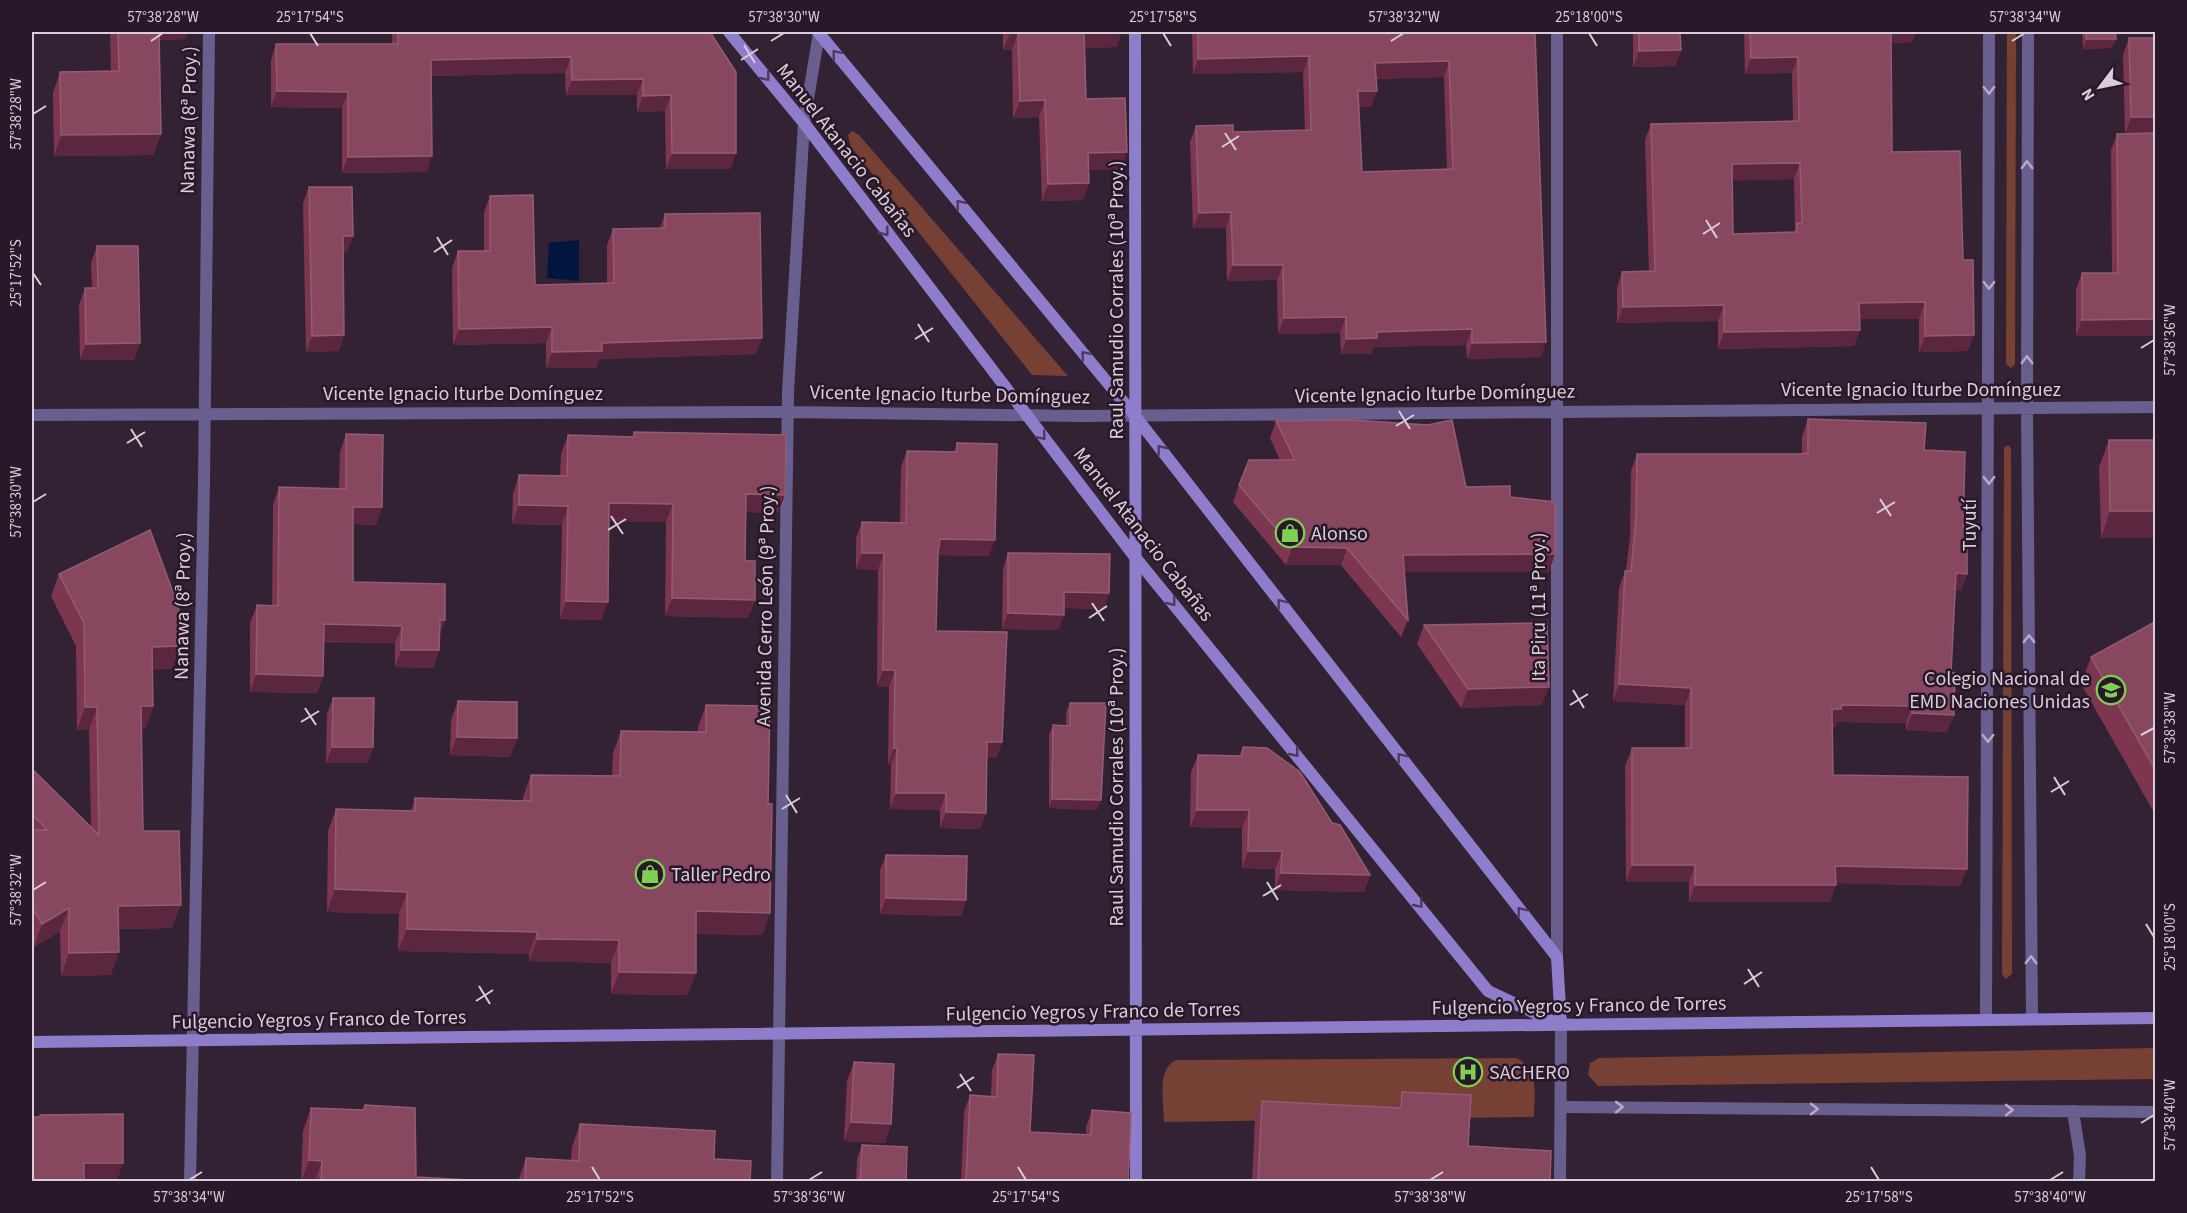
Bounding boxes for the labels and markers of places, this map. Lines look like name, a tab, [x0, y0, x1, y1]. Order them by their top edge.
shop icon: Alonso	[1274, 517, 1306, 549]
place label: Alonso	[1311, 520, 1368, 548]
place label: Colegio Nacional de EMD Naciones Unidas	[1909, 665, 2090, 716]
school or university icon: Colegio Nacional de EMD Naciones Unidas	[2095, 674, 2127, 706]
shop icon: Taller Pedro	[634, 858, 666, 890]
place label: Taller Pedro	[671, 861, 771, 889]
hospital icon: SACHERO	[1452, 1056, 1484, 1088]
place label: SACHERO	[1489, 1059, 1570, 1087]

